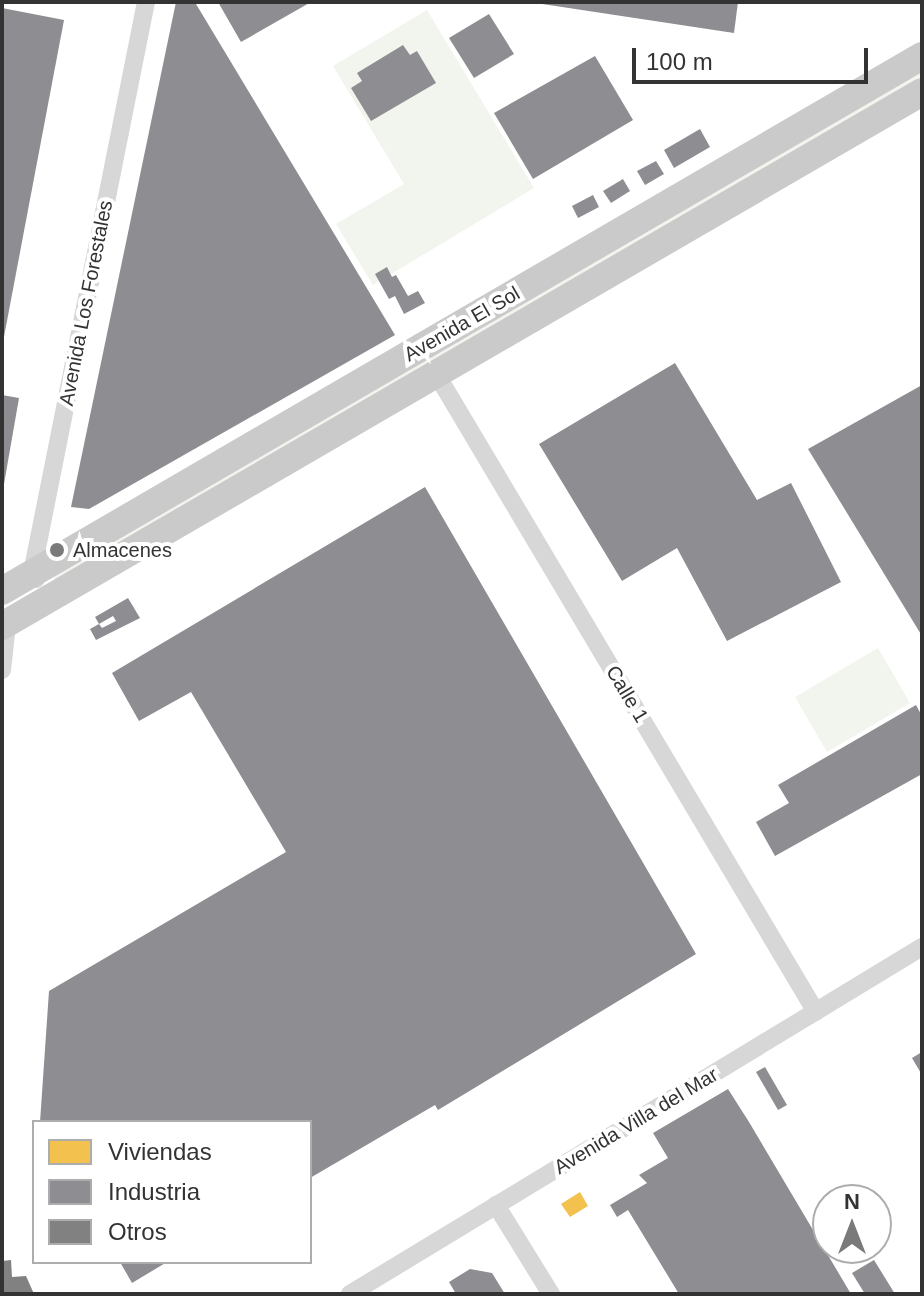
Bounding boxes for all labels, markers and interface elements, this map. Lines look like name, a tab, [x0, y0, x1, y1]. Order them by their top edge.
scale bar	[636, 32, 872, 82]
text: 100 m	[646, 48, 713, 75]
street label: Avenida Los Forestales	[54, 198, 118, 408]
street label: Avenida El Sol	[400, 281, 524, 367]
place label: Almacenes	[73, 538, 172, 562]
marker: Almacenes	[48, 541, 66, 559]
street label: Calle 1	[601, 661, 653, 727]
street label: Avenida Villa del Mar	[550, 1063, 722, 1179]
legend	[32, 1120, 312, 1264]
text: Viviendas	[108, 1138, 212, 1165]
text: Industria	[108, 1178, 200, 1205]
north arrow	[812, 1184, 892, 1264]
text: N	[844, 1189, 860, 1214]
text: Otros	[108, 1218, 167, 1245]

